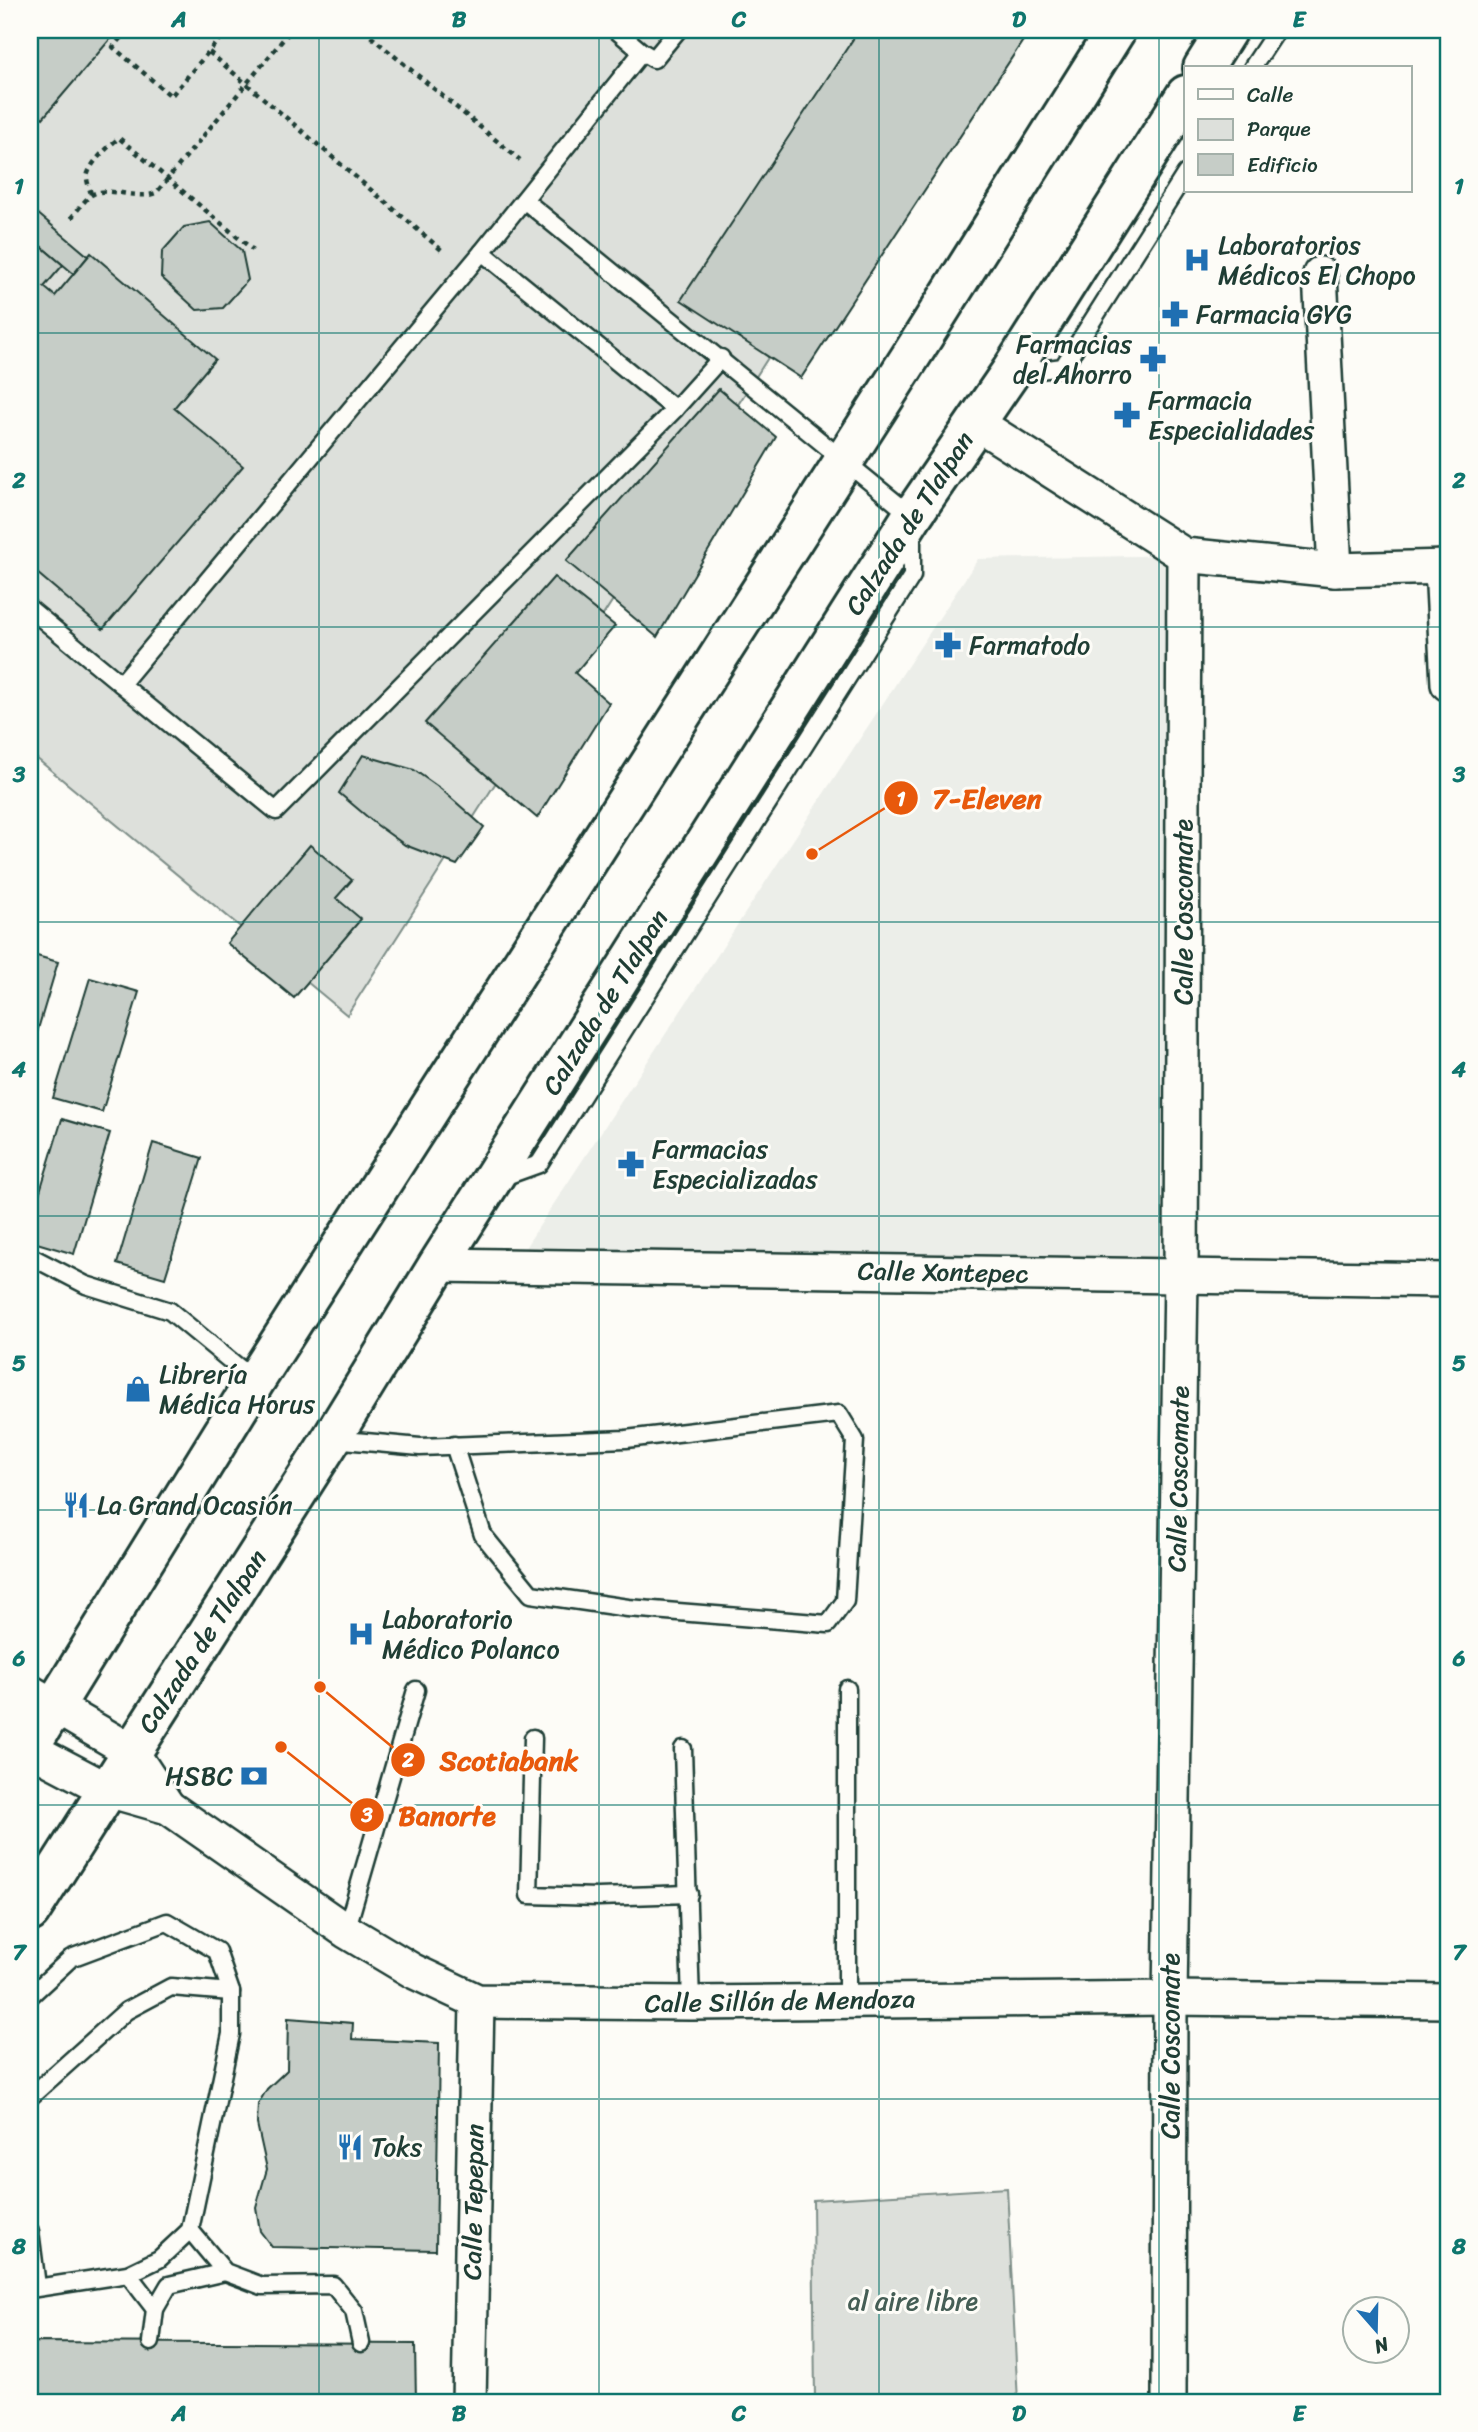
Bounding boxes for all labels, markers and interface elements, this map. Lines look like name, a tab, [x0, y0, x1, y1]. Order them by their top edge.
text: A	[170, 0, 187, 40]
text: B	[452, 0, 467, 40]
text: C	[731, 0, 747, 40]
text: D	[1012, 0, 1027, 40]
text: E	[1293, 0, 1308, 40]
legend	[1184, 66, 1412, 192]
text: Calle	[1247, 76, 1294, 114]
text: Parque	[1247, 110, 1311, 148]
text: Edificio	[1247, 146, 1318, 184]
text: 1	[14, 166, 24, 207]
text: 1	[1454, 166, 1464, 207]
place label: Laboratorios Médicos El Chopo	[1218, 222, 1416, 298]
hospital icon: Laboratorios Médicos El Chopo	[1182, 245, 1212, 275]
place label: Farmacia GYG	[1196, 291, 1352, 337]
pharmacy icon: Farmacia GYG	[1160, 299, 1190, 329]
place label: Farmacias del Ahorro	[1013, 321, 1133, 397]
pharmacy icon: Farmacias del Ahorro	[1138, 344, 1168, 374]
place label: Farmacia Especialidades	[1148, 377, 1315, 453]
pharmacy icon: Farmacia Especialidades	[1112, 400, 1142, 430]
street label: Calzada de Tlalpan	[832, 421, 986, 625]
text: 2	[11, 460, 26, 501]
text: 2	[1451, 460, 1466, 501]
place label: Farmatodo	[969, 622, 1090, 668]
pharmacy icon: Farmatodo	[933, 630, 963, 660]
text: 3	[12, 754, 26, 795]
text: 3	[1452, 754, 1466, 795]
callout: 7-Eleven	[883, 774, 1056, 823]
text: 7-Eleven	[932, 774, 1043, 823]
text: 1	[896, 780, 906, 818]
street label: Calle Coscomate	[1160, 818, 1206, 1005]
street label: Calzada de Tlalpan	[529, 900, 681, 1104]
text: 4	[11, 1049, 27, 1090]
text: 4	[1451, 1049, 1467, 1090]
place label: Farmacias Especializadas	[652, 1126, 818, 1202]
pharmacy icon: Farmacias Especializadas	[616, 1149, 646, 1179]
street label: Calle Xontepec	[857, 1248, 1029, 1296]
text: 5	[12, 1343, 26, 1384]
text: 5	[1452, 1343, 1466, 1384]
place label: Librería Médica Horus	[159, 1351, 316, 1427]
shop icon: Librería Médica Horus	[123, 1374, 153, 1404]
street label: Calle Coscomate	[1153, 1385, 1203, 1572]
place label: La Grand Ocasión	[97, 1482, 293, 1528]
restaurant icon: La Grand Ocasión	[61, 1490, 91, 1520]
street label: Calzada de Tlalpan	[125, 1539, 279, 1743]
place label: Laboratorio Médico Polanco	[382, 1596, 560, 1672]
hospital icon: Laboratorio Médico Polanco	[346, 1619, 376, 1649]
text: 6	[11, 1638, 26, 1679]
text: 6	[1451, 1638, 1466, 1679]
callout: Scotiabank	[391, 1736, 593, 1785]
text: Scotiabank	[439, 1736, 580, 1785]
text: 2	[401, 1741, 414, 1779]
place label: HSBC	[165, 1753, 233, 1799]
bank icon: HSBC	[239, 1761, 269, 1791]
callout: Banorte	[349, 1791, 509, 1840]
text: Banorte	[398, 1791, 496, 1840]
text: 3	[360, 1796, 373, 1834]
text: 7	[12, 1932, 27, 1973]
text: 7	[1452, 1932, 1467, 1973]
street label: Calle Coscomate	[1147, 1952, 1193, 2139]
street label: Calle Sillón de Mendoza	[644, 1976, 916, 2026]
place label: Toks	[371, 2124, 422, 2170]
street label: Calle Tepepan	[449, 2124, 497, 2280]
restaurant icon: Toks	[335, 2132, 365, 2162]
text: 8	[11, 2226, 26, 2267]
text: 8	[1451, 2226, 1466, 2267]
park label: al aire libre	[848, 2278, 979, 2324]
north arrow	[1342, 2296, 1412, 2366]
text: N	[1369, 2327, 1394, 2364]
text: A	[170, 2393, 187, 2432]
text: B	[452, 2393, 467, 2432]
text: C	[731, 2393, 747, 2432]
text: D	[1012, 2393, 1027, 2432]
text: E	[1293, 2393, 1308, 2432]

